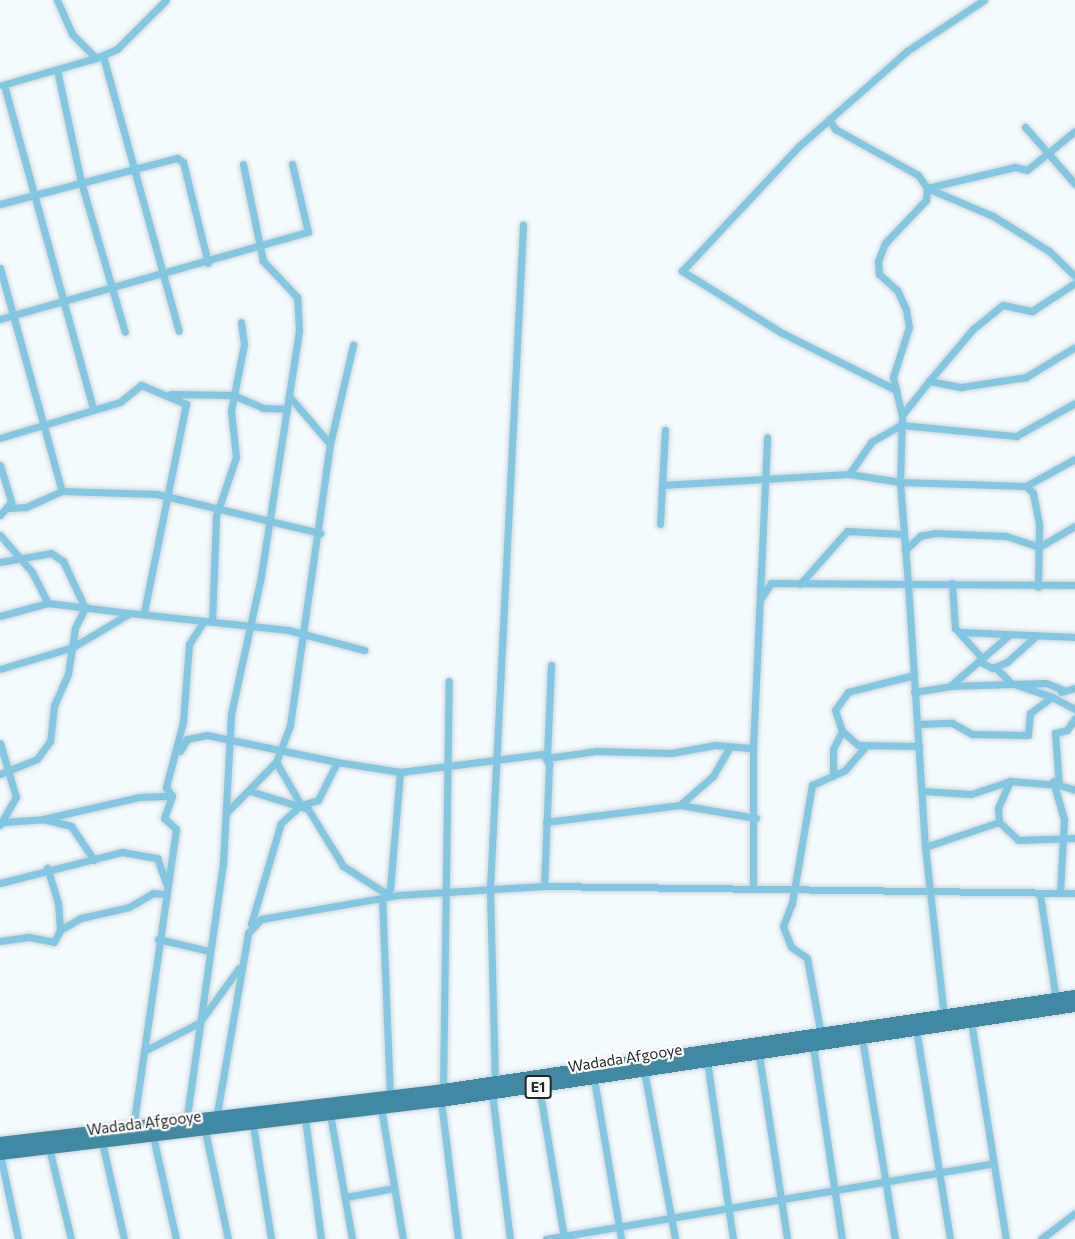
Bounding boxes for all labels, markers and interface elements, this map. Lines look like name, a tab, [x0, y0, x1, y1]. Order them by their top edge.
street label: Wadada Afgooye	[567, 1040, 683, 1076]
road number: E1	[524, 1076, 552, 1098]
street label: Wadada Afgooye	[86, 1107, 202, 1139]

